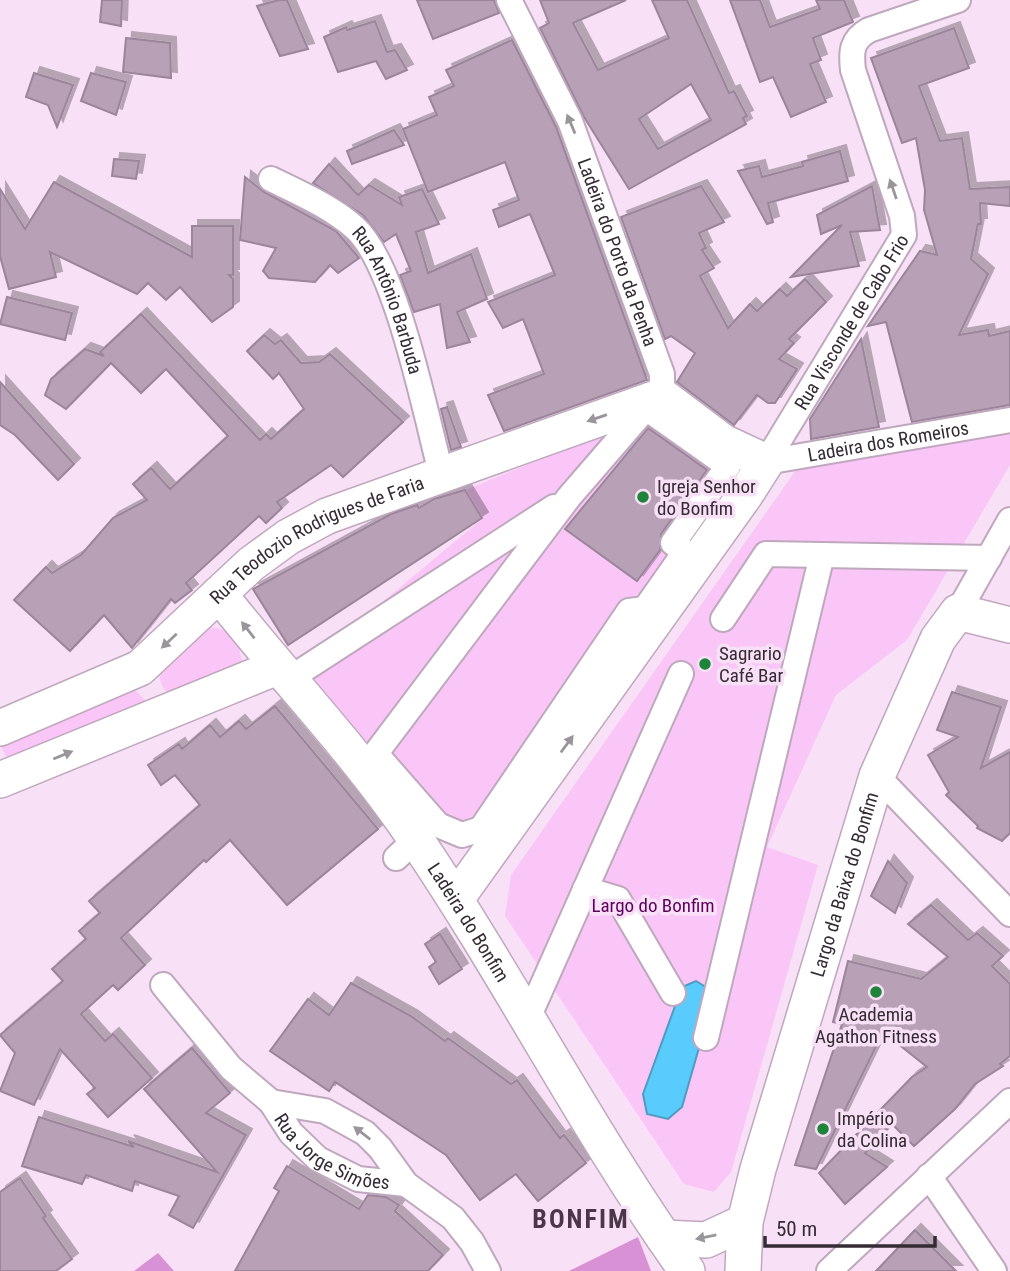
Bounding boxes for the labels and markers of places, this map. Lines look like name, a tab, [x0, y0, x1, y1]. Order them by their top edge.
place label: Igreja Senhor do Bonfim	[657, 475, 756, 520]
marker: Igreja Senhor do Bonfim	[635, 489, 651, 505]
place label: Sagrario Café Bar	[719, 642, 783, 687]
marker: Sagrario Café Bar	[697, 656, 713, 672]
marker: Academia Agathon Fitness	[868, 984, 884, 1000]
place label: Academia Agathon Fitness	[815, 1003, 937, 1048]
place label: Império da Colina	[837, 1107, 907, 1152]
marker: Império da Colina	[815, 1121, 831, 1137]

